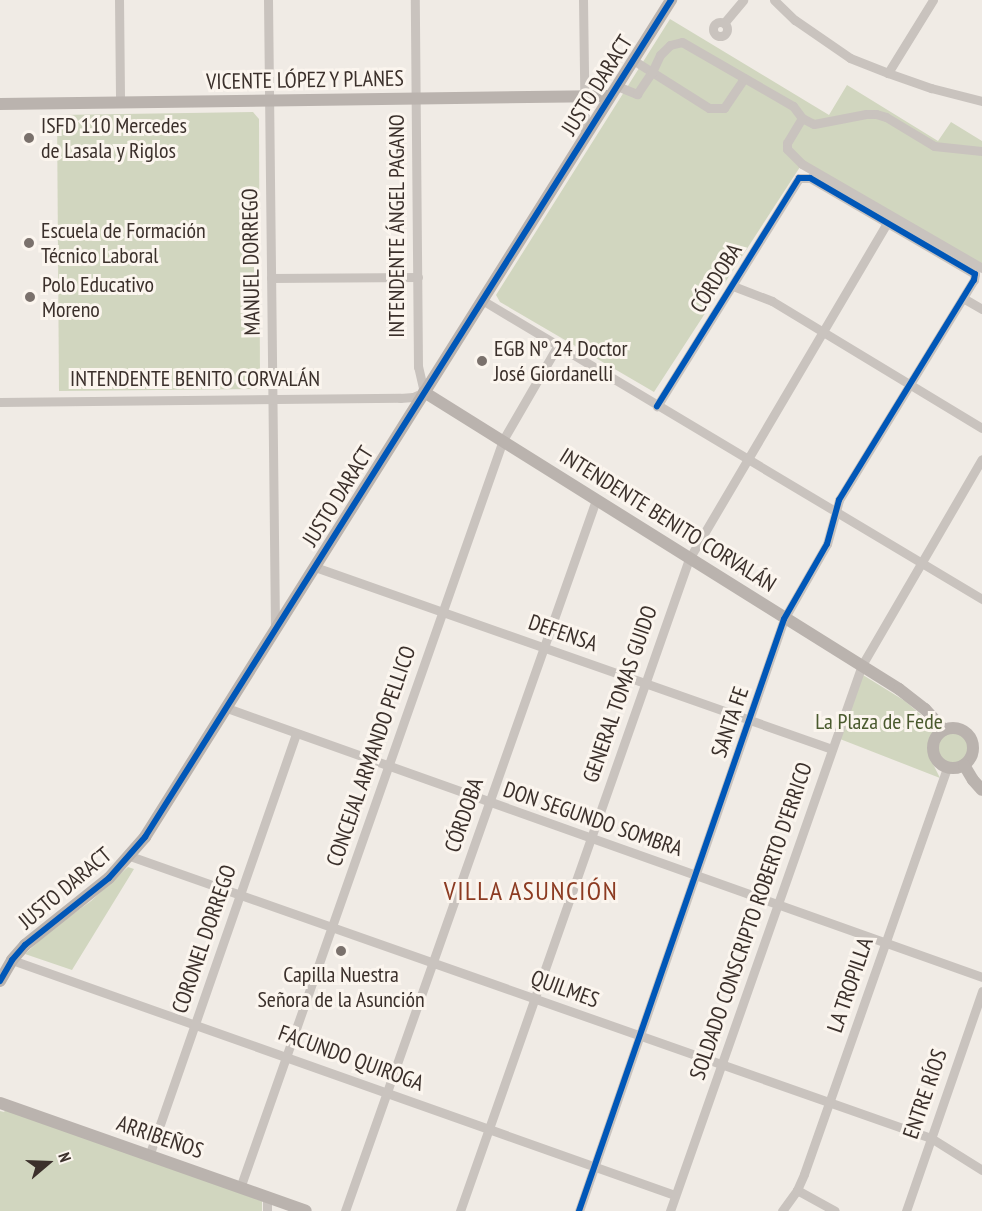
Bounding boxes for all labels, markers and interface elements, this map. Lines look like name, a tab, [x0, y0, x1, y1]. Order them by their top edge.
street label: JUSTO DARACT	[556, 30, 638, 140]
street label: VICENTE LÓPEZ Y PLANES	[205, 65, 405, 95]
place label: ISFD 110 Mercedes de Lasala y Riglos	[41, 112, 187, 164]
street label: INTENDENTE ÁNGEL PAGANO	[384, 114, 410, 338]
marker: ISFD 110 Mercedes de Lasala y Riglos	[22, 131, 36, 145]
street label: MANUEL DORREGO	[237, 188, 265, 336]
place label: Escuela de Formación Técnico Laboral	[41, 217, 206, 268]
marker: Escuela de Formación Técnico Laboral	[22, 236, 36, 250]
street label: CÓRDOBA	[685, 239, 747, 317]
place label: Polo Educativo Moreno	[42, 271, 154, 322]
marker: Polo Educativo Moreno	[23, 290, 37, 304]
place label: EGB Nº 24 Doctor José Giordanelli	[494, 335, 628, 386]
marker: EGB Nº 24 Doctor José Giordanelli	[475, 354, 489, 368]
street label: INTENDENTE BENITO CORVALÁN	[70, 366, 320, 392]
street label: JUSTO DARACT	[297, 441, 379, 551]
street label: INTENDENTE BENITO CORVALÁN	[555, 443, 781, 597]
street label: GENERAL TOMAS GUIDO	[577, 602, 663, 786]
street label: DEFENSA	[525, 609, 601, 657]
street label: CONCEJAL ARMANDO PELLICO	[321, 642, 421, 870]
street label: SANTA FE	[705, 683, 755, 761]
park label: La Plaza de Fede	[815, 709, 943, 735]
street label: SOLDADO CONSCRIPTO ROBERTO D'ERRICO	[684, 759, 818, 1083]
street label: CÓRDOBA	[439, 774, 489, 856]
street label: DON SEGUNDO SOMBRA	[500, 776, 686, 862]
street label: JUSTO DARACT	[13, 842, 117, 934]
street label: CORONEL DORREGO	[166, 861, 242, 1017]
district label: VILLA ASUNCIÓN	[443, 875, 619, 907]
street label: LA TROPILLA	[821, 933, 879, 1037]
marker: Capilla Nuestra Señora de la Asunción	[334, 944, 348, 958]
place label: Capilla Nuestra Señora de la Asunción	[257, 961, 425, 1012]
street label: QUILMES	[527, 965, 603, 1013]
street label: FACUNDO QUIROGA	[275, 1019, 427, 1097]
street label: ENTRE RÍOS	[897, 1046, 953, 1142]
street label: ARRIBEÑOS	[113, 1110, 207, 1164]
north arrow	[18, 1133, 78, 1193]
text: N	[54, 1150, 76, 1164]

